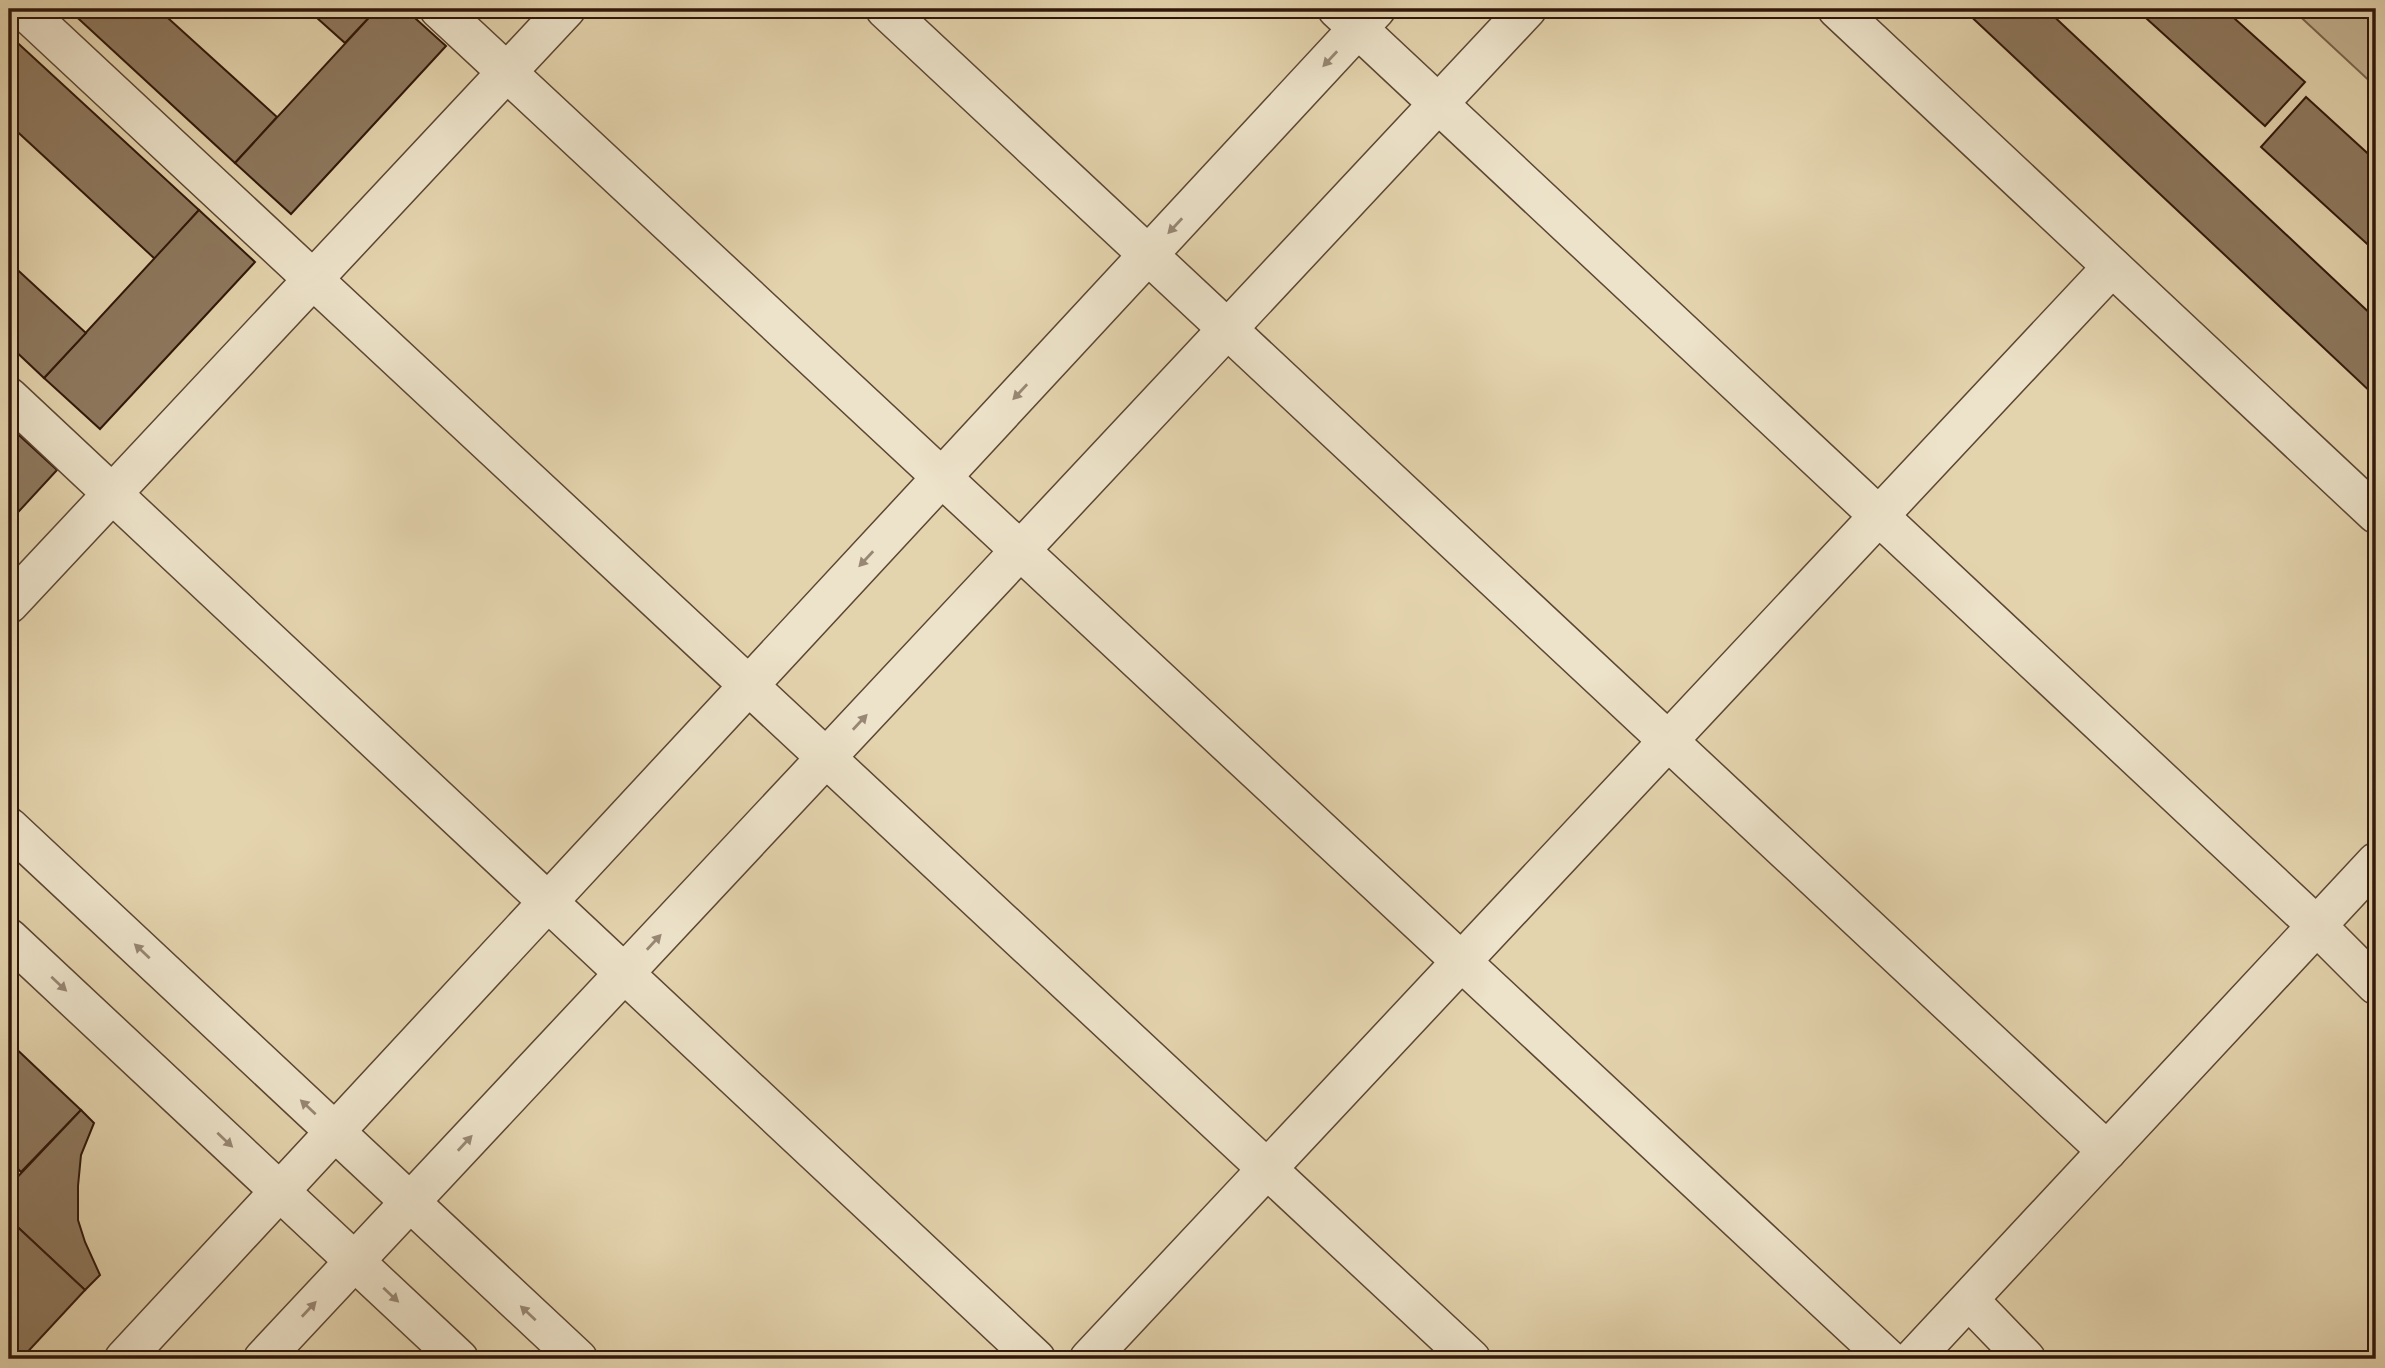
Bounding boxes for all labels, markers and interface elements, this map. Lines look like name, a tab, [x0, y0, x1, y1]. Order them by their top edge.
one-way arrow	[1322, 50, 1338, 67]
one-way arrow	[1167, 217, 1183, 235]
one-way arrow	[1013, 383, 1029, 400]
one-way arrow	[858, 550, 874, 567]
one-way arrow	[851, 714, 867, 731]
one-way arrow	[646, 933, 662, 951]
one-way arrow	[134, 944, 151, 960]
one-way arrow	[50, 976, 67, 993]
one-way arrow	[300, 1099, 317, 1115]
one-way arrow	[216, 1132, 233, 1148]
one-way arrow	[457, 1135, 473, 1152]
one-way arrow	[382, 1287, 399, 1303]
one-way arrow	[301, 1301, 317, 1318]
one-way arrow	[520, 1305, 537, 1321]

